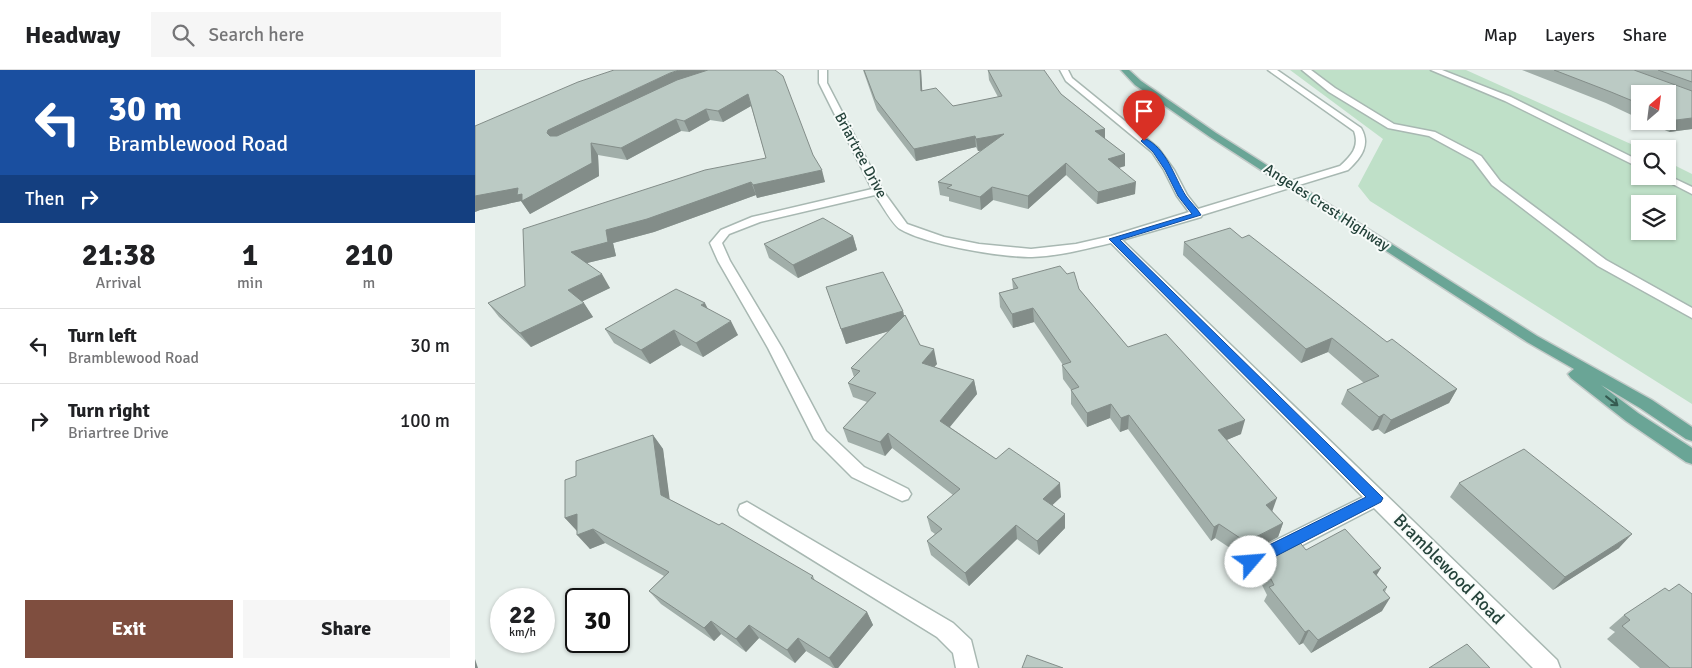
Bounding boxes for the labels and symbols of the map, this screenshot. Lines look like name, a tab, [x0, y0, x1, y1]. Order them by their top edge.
north arrow	[1631, 85, 1676, 130]
pin	[1123, 90, 1165, 141]
street label: Briartree Drive	[831, 109, 891, 201]
street label: Angeles Crest Highway	[1261, 160, 1393, 254]
one-way arrow	[1605, 396, 1618, 407]
street label: Bramblewood Road	[1389, 509, 1509, 629]
position arrow	[1224, 535, 1276, 587]
speed limit sign: 30	[565, 588, 630, 653]

